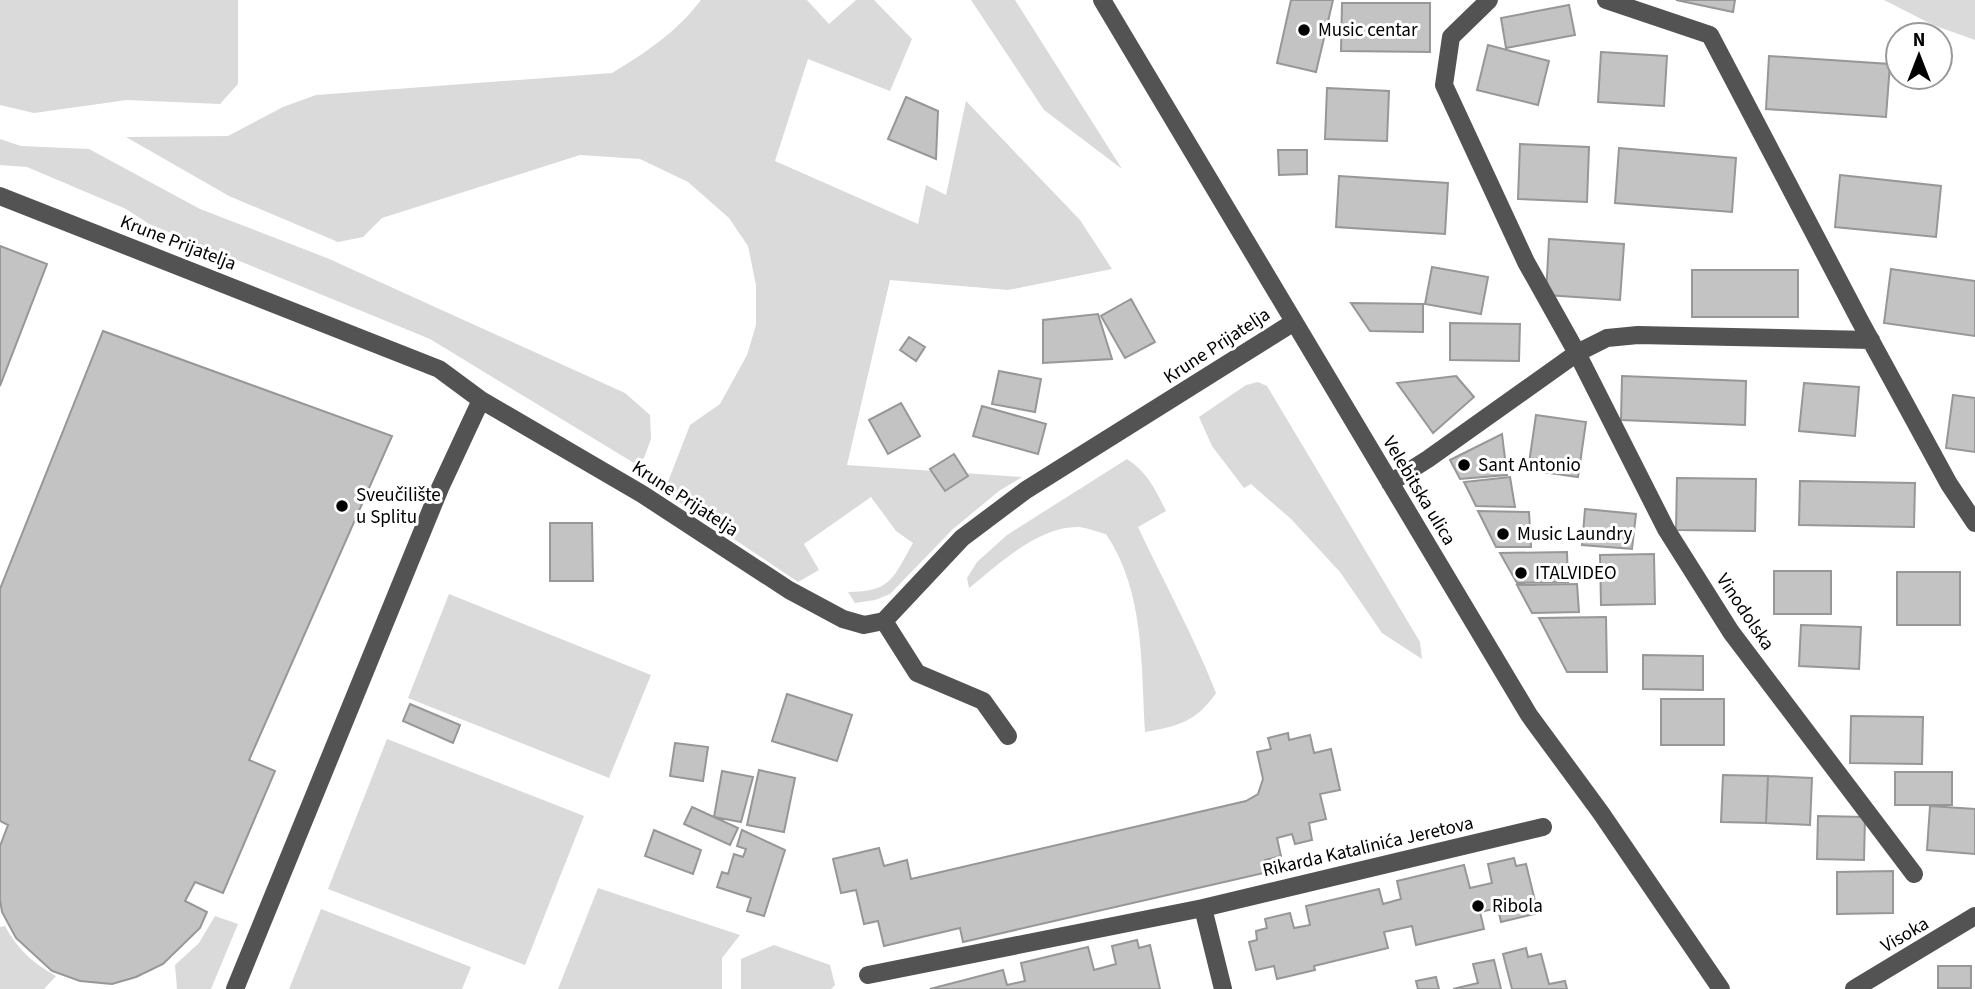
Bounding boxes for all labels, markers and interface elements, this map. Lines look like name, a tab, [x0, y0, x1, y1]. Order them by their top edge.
place label: Music centar	[1318, 17, 1418, 44]
north arrow	[1884, 21, 1954, 91]
marker: Music centar	[1296, 22, 1312, 38]
text: N	[1913, 27, 1925, 54]
street label: Krune Prijatelja	[116, 208, 240, 278]
street label: Krune Prijatelja	[1158, 301, 1276, 391]
street label: Velebitska ulica	[1376, 431, 1462, 551]
place label: Sant Antonio	[1478, 452, 1581, 479]
street label: Krune Prijatelja	[626, 454, 744, 544]
marker: Sant Antonio	[1456, 457, 1472, 473]
place label: Sveučilište u Splitu	[356, 482, 441, 531]
marker: Sveučilište u Splitu	[334, 498, 350, 514]
place label: Music Laundry	[1517, 521, 1632, 548]
marker: Music Laundry	[1495, 526, 1511, 542]
place label: ITALVIDEO	[1535, 560, 1617, 587]
marker: ITALVIDEO	[1513, 565, 1529, 581]
street label: Vinodolska	[1709, 568, 1781, 656]
street label: Rikarda Katalinića Jeretova	[1260, 810, 1476, 884]
place label: Ribola	[1492, 893, 1543, 920]
marker: Ribola	[1470, 898, 1486, 914]
street label: Visoka	[1876, 910, 1934, 960]

